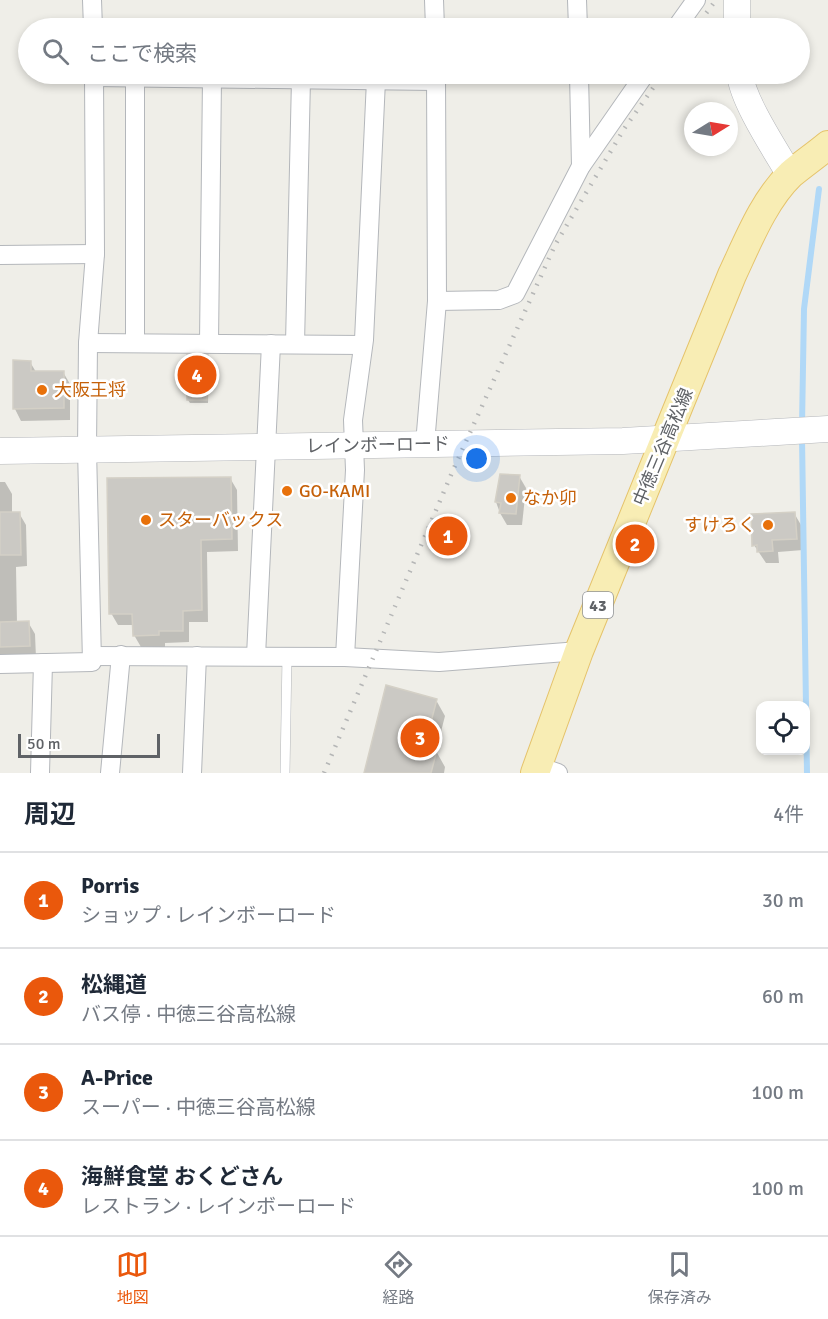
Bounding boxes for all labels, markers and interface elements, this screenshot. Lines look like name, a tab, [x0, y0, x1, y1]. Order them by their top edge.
search box	[18, 18, 810, 84]
icon: search	[39, 35, 72, 68]
text: ここで検索	[87, 40, 197, 67]
north arrow	[684, 102, 738, 156]
pin: 4	[178, 352, 216, 398]
place label: 大阪王将	[54, 379, 126, 401]
marker: 大阪王将	[35, 383, 49, 397]
street label: 中徳三谷高松線	[628, 385, 698, 509]
street label: レインボーロード	[306, 433, 450, 457]
your location	[462, 444, 491, 473]
place label: GO-KAMI	[299, 480, 370, 502]
marker: GO-KAMI	[280, 484, 294, 498]
place label: なか卯	[523, 487, 577, 509]
marker: なか卯	[504, 491, 518, 505]
place label: スターバックス	[158, 509, 283, 531]
marker: スターバックス	[139, 513, 153, 527]
pin: 1	[428, 514, 468, 558]
place label: すけろく	[684, 514, 756, 536]
marker: すけろく	[761, 518, 775, 532]
pin: 2	[616, 522, 654, 566]
road number: 43	[583, 592, 613, 618]
map controls	[756, 701, 810, 755]
button: locate	[756, 701, 810, 755]
pin: 3	[400, 716, 440, 760]
scale bar	[18, 731, 160, 758]
text: 50 m	[27, 734, 61, 754]
text: 周辺	[24, 799, 76, 831]
text: 4件	[773, 802, 804, 827]
text: Porris	[81, 872, 139, 899]
text: 1	[38, 888, 49, 913]
text: 30 m	[762, 888, 804, 913]
text: ショップ · レインボーロード	[81, 903, 336, 928]
text: 松縄道	[81, 971, 147, 998]
text: 2	[38, 984, 49, 1009]
text: 60 m	[762, 984, 804, 1009]
text: バス停 · 中徳三谷高松線	[81, 1002, 296, 1027]
text: A-Price	[81, 1064, 153, 1091]
text: 3	[38, 1080, 49, 1105]
text: 100 m	[751, 1080, 804, 1105]
text: スーパー · 中徳三谷高松線	[81, 1095, 316, 1120]
text: 海鮮食堂 おくどさん	[81, 1163, 283, 1190]
text: 4	[38, 1176, 49, 1201]
text: 100 m	[751, 1176, 804, 1201]
text: レストラン · レインボーロード	[81, 1194, 356, 1219]
tab: 地図	[116, 1248, 149, 1308]
tab: 経路	[382, 1248, 415, 1308]
tab: 保存済み	[648, 1248, 712, 1308]

